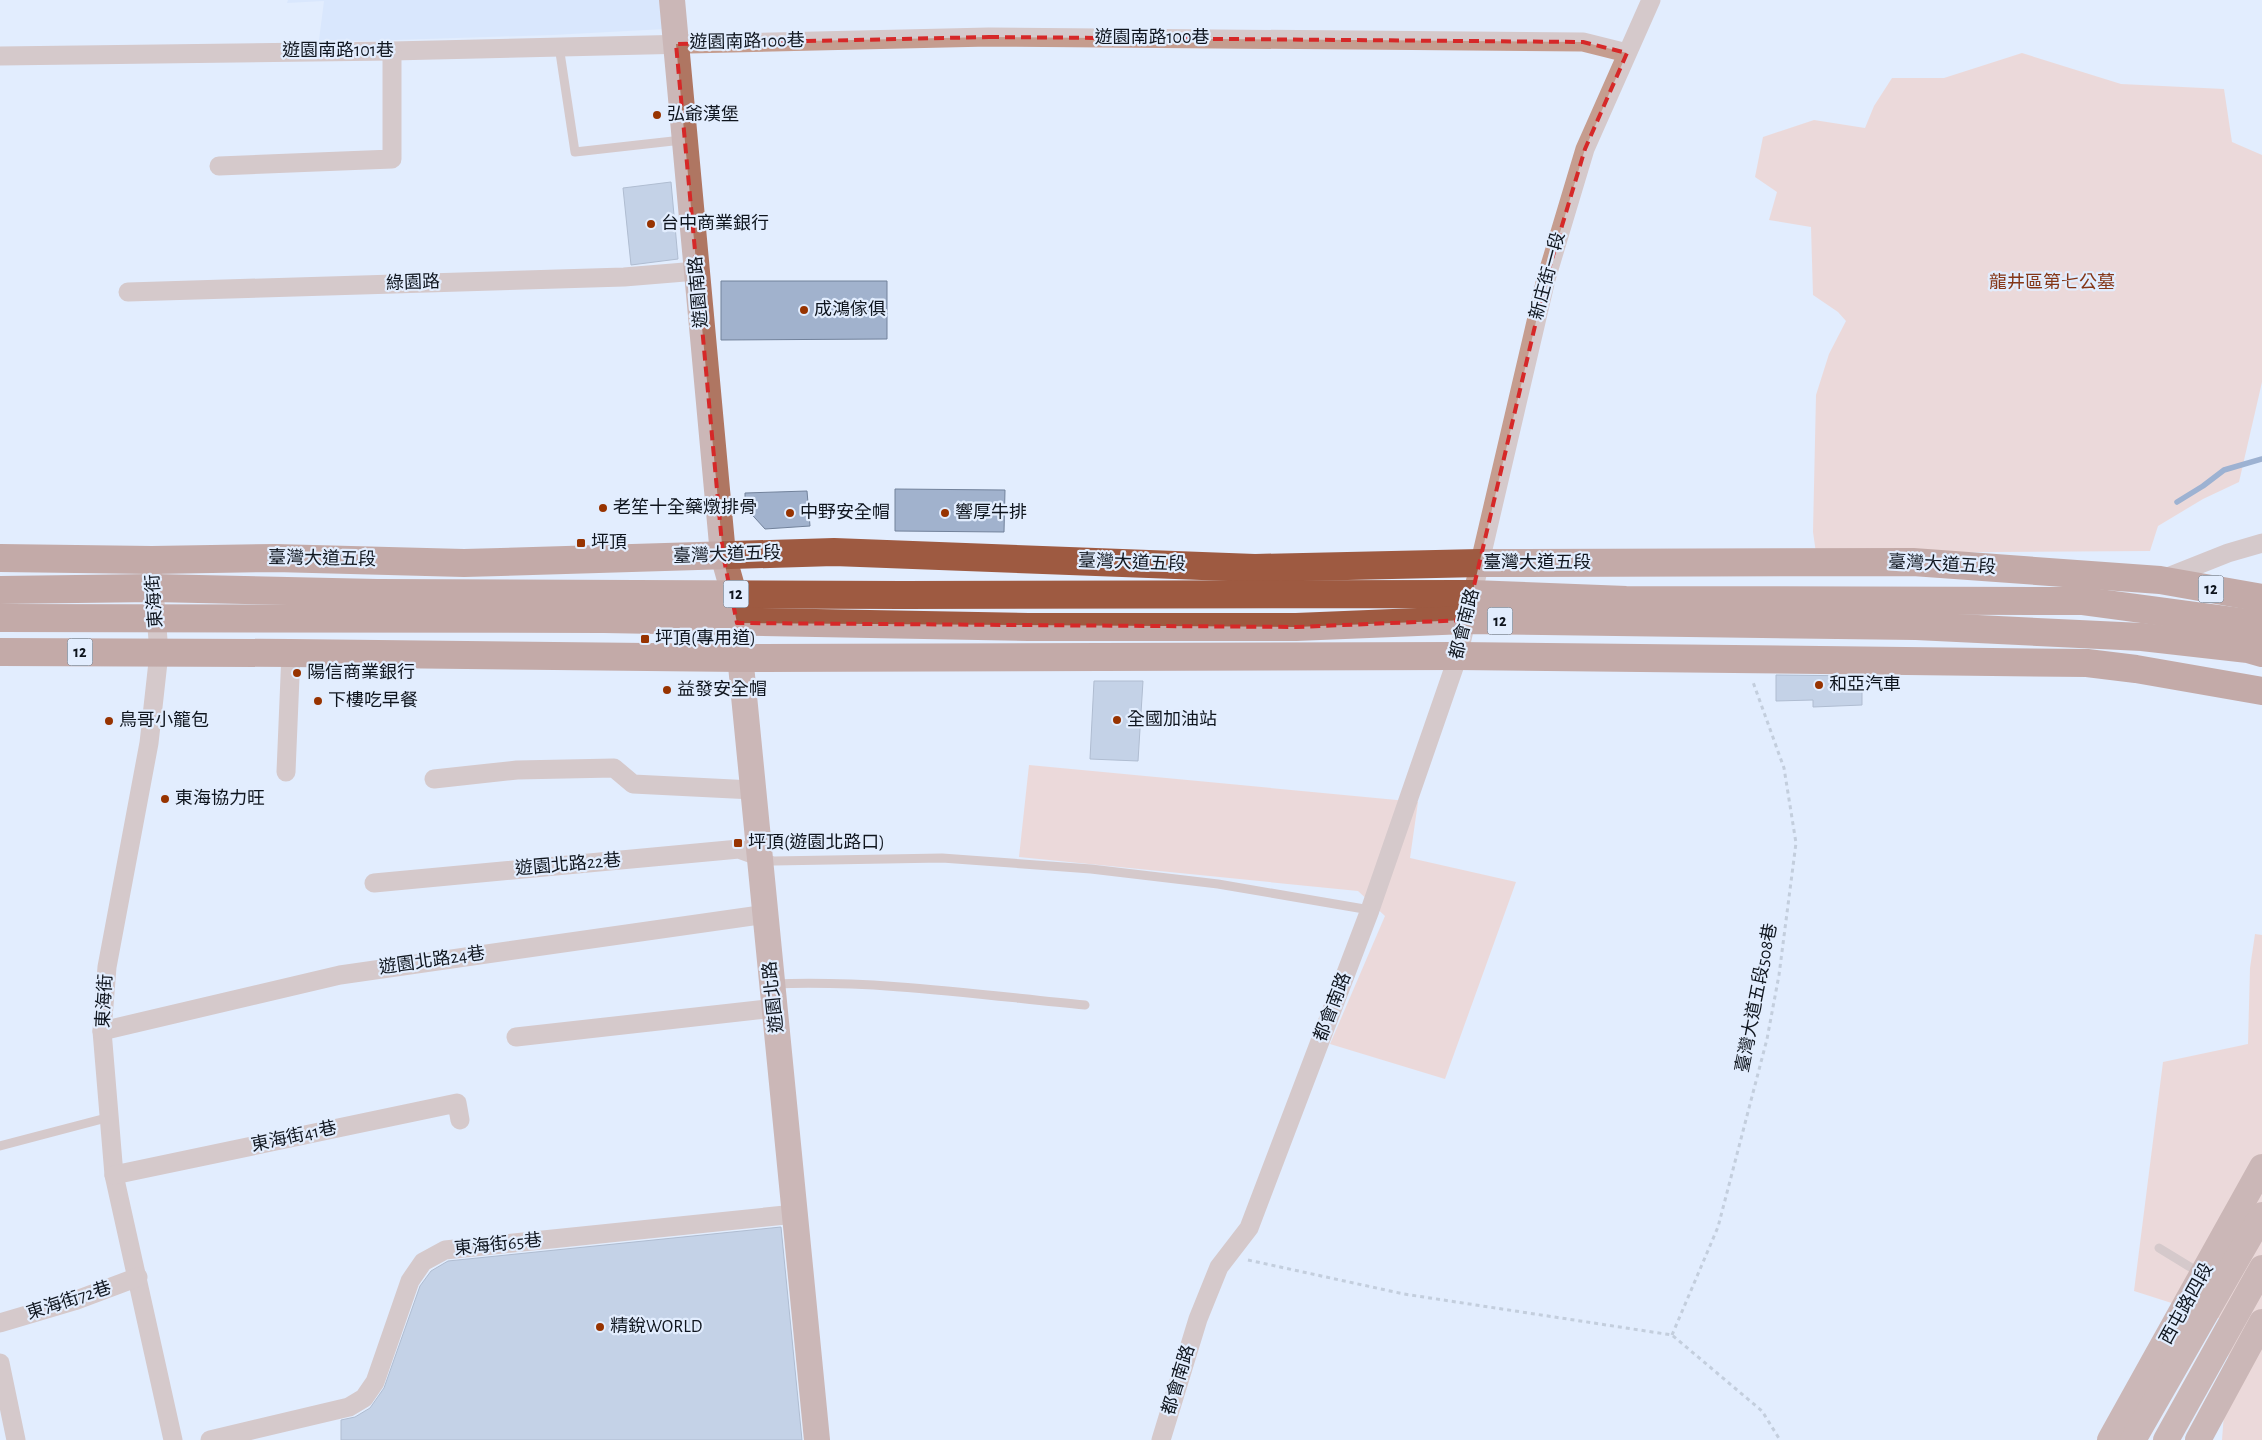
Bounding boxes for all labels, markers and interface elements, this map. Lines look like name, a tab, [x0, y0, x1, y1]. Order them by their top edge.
street label: 遊園南路100巷	[1094, 27, 1210, 47]
street label: 遊園南路100巷	[689, 30, 805, 52]
street label: 遊園南路101巷	[282, 40, 394, 60]
place label: 弘爺漢堡	[667, 104, 739, 124]
marker: 弘爺漢堡	[651, 109, 663, 121]
place label: 台中商業銀行	[661, 213, 769, 233]
marker: 台中商業銀行	[645, 218, 657, 230]
street label: 新庄街一段	[1526, 230, 1568, 322]
street label: 遊園南路	[685, 255, 711, 329]
street label: 綠園路	[386, 271, 440, 293]
park label: 龍井區第七公墓	[1989, 272, 2115, 292]
place label: 成鴻傢俱	[814, 299, 886, 319]
marker: 成鴻傢俱	[798, 304, 810, 316]
place label: 老笙十全藥燉排骨	[613, 497, 757, 517]
marker: 老笙十全藥燉排骨	[597, 502, 609, 514]
place label: 中野安全帽	[800, 502, 890, 522]
place label: 響厚牛排	[955, 502, 1027, 522]
marker: 中野安全帽	[784, 507, 796, 519]
marker: 響厚牛排	[939, 507, 951, 519]
place label: 坪頂	[591, 532, 627, 552]
marker: 坪頂	[575, 537, 587, 549]
street label: 臺灣大道五段	[673, 542, 781, 566]
street label: 臺灣大道五段	[268, 547, 376, 569]
street label: 臺灣大道五段	[1078, 550, 1186, 574]
street label: 臺灣大道五段	[1888, 551, 1997, 577]
street label: 臺灣大道五段	[1483, 552, 1591, 572]
street label: 東海街	[142, 573, 166, 629]
road number: 12	[2198, 576, 2224, 602]
road number: 12	[724, 580, 748, 608]
street label: 都會南路	[1446, 586, 1482, 661]
road number: 12	[1488, 608, 1512, 634]
place label: 坪頂(專用道)	[655, 628, 756, 648]
marker: 坪頂(專用道)	[639, 633, 651, 645]
road number: 12	[68, 638, 92, 666]
place label: 陽信商業銀行	[307, 662, 415, 682]
marker: 陽信商業銀行	[291, 667, 303, 679]
place label: 和亞汽車	[1829, 674, 1901, 694]
place label: 益發安全帽	[677, 679, 767, 699]
marker: 和亞汽車	[1813, 679, 1825, 691]
marker: 益發安全帽	[661, 684, 673, 696]
place label: 下樓吃早餐	[328, 690, 418, 710]
marker: 下樓吃早餐	[312, 695, 324, 707]
place label: 全國加油站	[1127, 709, 1217, 729]
place label: 鳥哥小籠包	[119, 710, 209, 730]
marker: 全國加油站	[1111, 714, 1123, 726]
marker: 鳥哥小籠包	[103, 715, 115, 727]
place label: 東海協力旺	[175, 788, 265, 808]
marker: 東海協力旺	[159, 793, 171, 805]
place label: 坪頂(遊園北路口)	[748, 832, 885, 852]
marker: 坪頂(遊園北路口)	[732, 837, 744, 849]
street label: 遊園北路22巷	[514, 849, 622, 879]
street label: 臺灣大道五段508巷	[1732, 922, 1780, 1074]
street label: 遊園北路24巷	[378, 943, 486, 977]
street label: 遊園北路	[759, 960, 787, 1034]
street label: 都會南路	[1310, 969, 1354, 1044]
street label: 東海街	[93, 973, 115, 1028]
street label: 東海街41巷	[249, 1117, 338, 1155]
street label: 東海街65巷	[453, 1229, 543, 1259]
street label: 西屯路四段	[2156, 1259, 2217, 1348]
street label: 東海街72巷	[24, 1277, 113, 1323]
place label: 精銳WORLD	[610, 1316, 702, 1336]
marker: 精銳WORLD	[594, 1321, 606, 1333]
street label: 都會南路	[1158, 1342, 1198, 1417]

